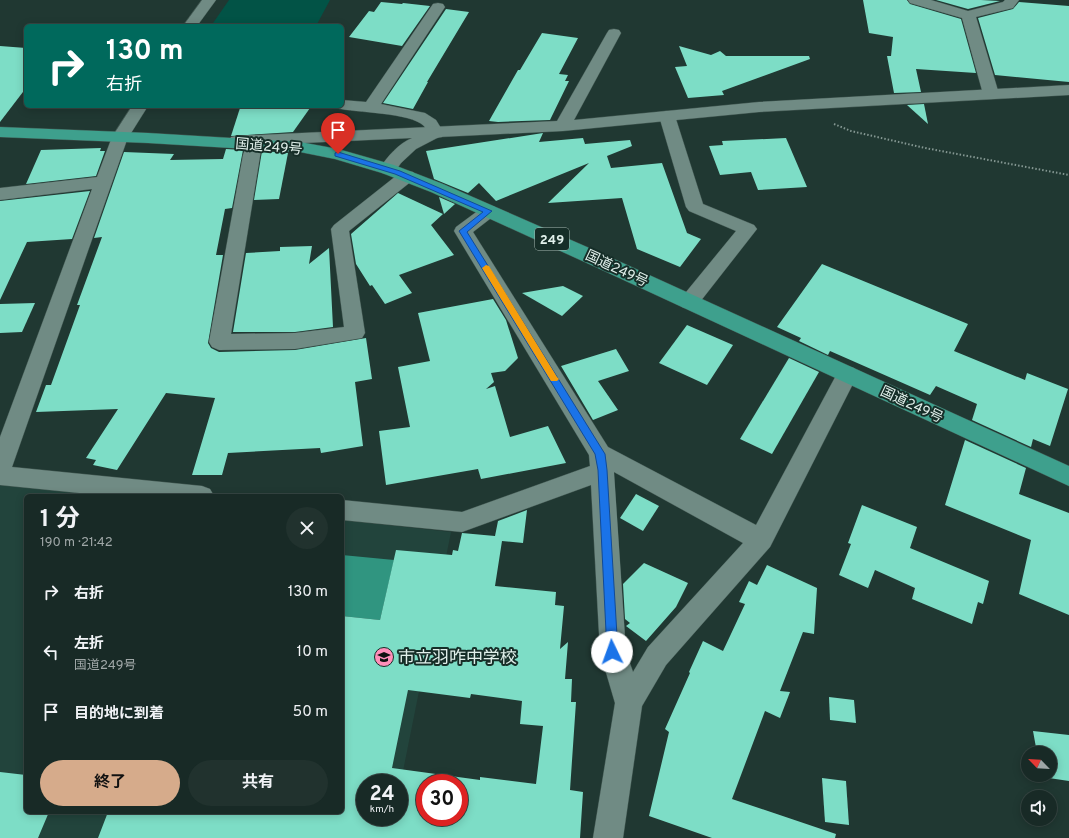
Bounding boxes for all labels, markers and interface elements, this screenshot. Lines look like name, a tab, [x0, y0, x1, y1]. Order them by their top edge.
text: 130 m	[106, 34, 184, 70]
icon: right	[40, 40, 92, 92]
text: 右折	[106, 74, 142, 97]
pin	[321, 113, 355, 154]
icon: arrive	[327, 119, 349, 141]
street label: 国道249号	[235, 136, 303, 159]
road number: 249	[535, 228, 569, 250]
street label: 国道249号	[582, 247, 650, 291]
street label: 国道249号	[877, 383, 945, 427]
text: 1 分	[40, 505, 80, 535]
button: close	[286, 507, 328, 549]
text: 190 m · 21:42	[40, 535, 113, 551]
icon: right	[40, 581, 62, 603]
text: 130 m	[288, 583, 328, 602]
text: 右折	[74, 585, 104, 604]
position arrow	[591, 631, 633, 673]
text: 左折	[74, 635, 104, 654]
icon: left	[40, 641, 62, 663]
text: 10 m	[297, 643, 328, 662]
school or university icon: 市立羽咋中学校	[373, 646, 395, 668]
place label: 市立羽咋中学校	[398, 648, 517, 670]
text: 国道249号	[74, 658, 136, 674]
icon: arrive	[40, 701, 62, 723]
text: 50 m	[293, 703, 328, 722]
text: 目的地に到着	[74, 705, 164, 724]
north arrow	[1021, 746, 1057, 782]
map controls	[1021, 746, 1057, 826]
button: 終了	[40, 760, 180, 806]
button: 共有	[188, 760, 328, 806]
speed limit sign: 30	[416, 774, 468, 826]
text: 24	[369, 782, 395, 808]
button: sound	[1021, 790, 1057, 826]
text: km/h	[370, 803, 394, 816]

